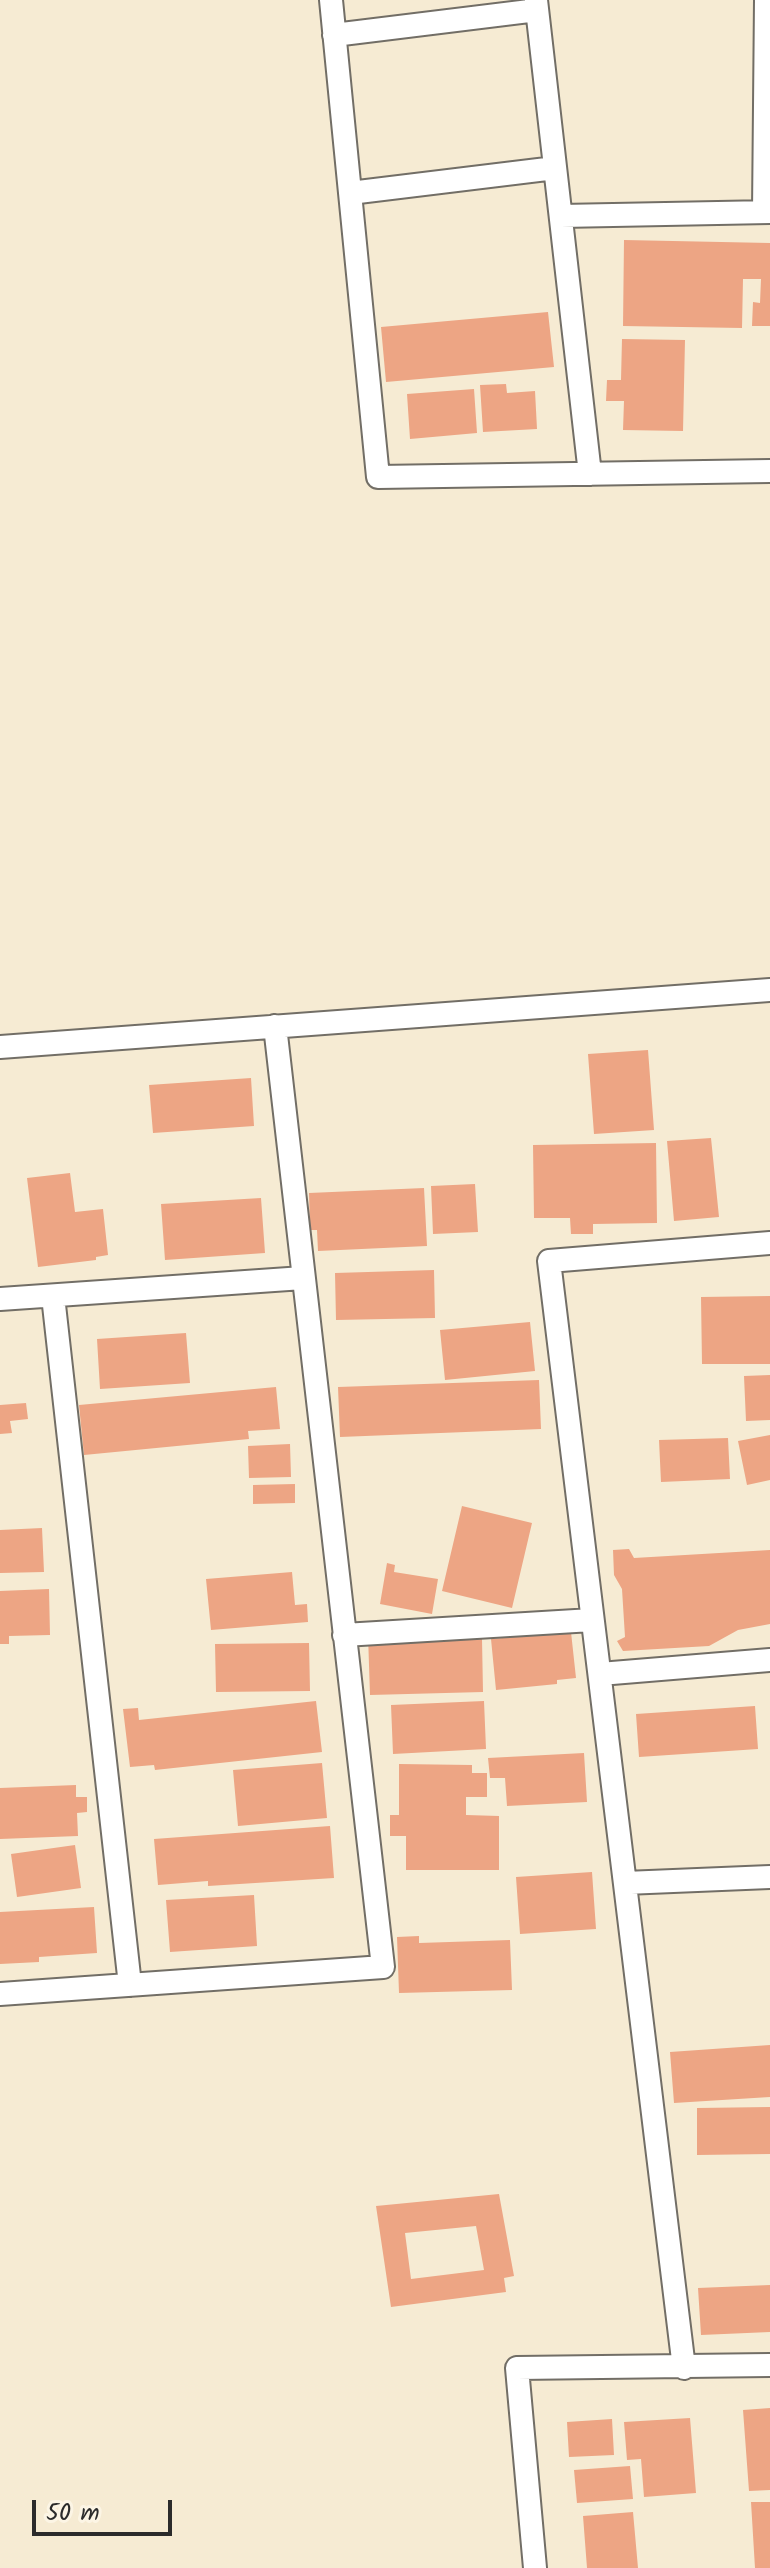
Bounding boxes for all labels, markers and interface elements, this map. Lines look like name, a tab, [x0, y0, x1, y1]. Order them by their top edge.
scale bar	[36, 2484, 176, 2534]
text: 50 m	[46, 2494, 100, 2533]

